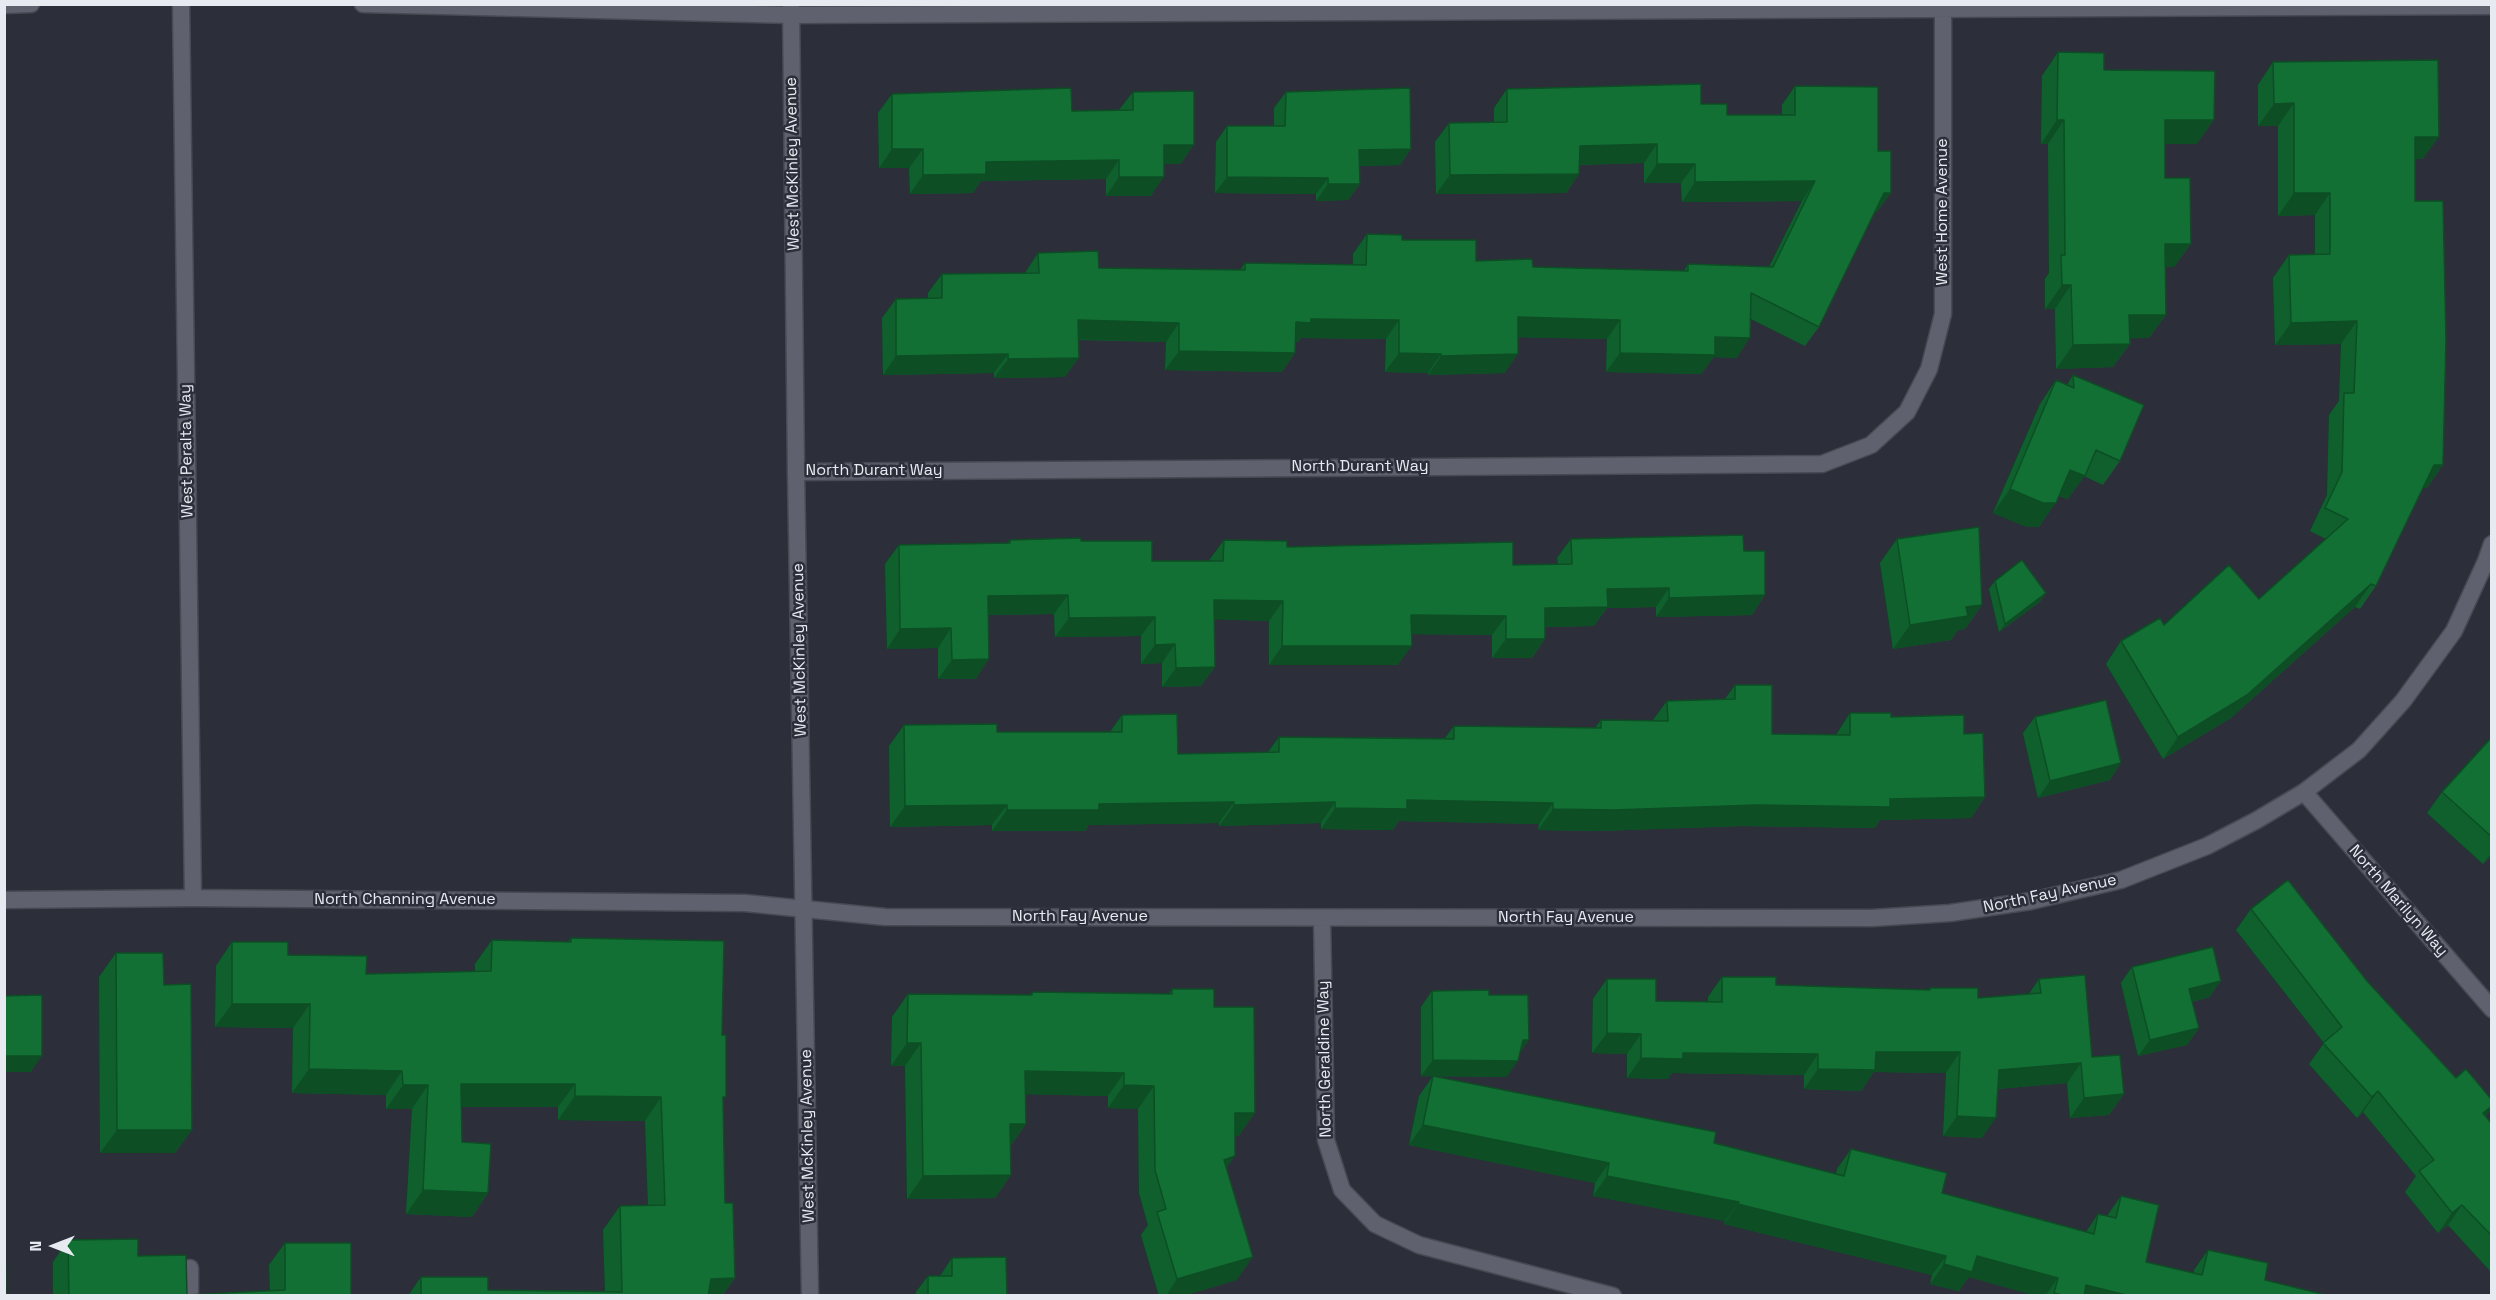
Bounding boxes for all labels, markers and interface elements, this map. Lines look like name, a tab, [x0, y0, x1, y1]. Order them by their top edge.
street label: West McKinley Avenue	[782, 77, 804, 251]
street label: West Home Avenue	[1933, 138, 1953, 286]
street label: West Peralta Way	[176, 384, 198, 518]
street label: North Durant Way	[1292, 457, 1428, 477]
street label: North Durant Way	[806, 461, 942, 481]
street label: West McKinley Avenue	[789, 563, 811, 737]
street label: North Marilyn Way	[2344, 841, 2452, 961]
street label: North Fay Avenue	[1982, 870, 2118, 918]
street label: North Channing Avenue	[314, 890, 496, 910]
street label: North Fay Avenue	[1012, 907, 1148, 927]
street label: North Fay Avenue	[1498, 908, 1634, 928]
street label: North Geraldine Way	[1314, 980, 1336, 1138]
street label: West McKinley Avenue	[797, 1049, 819, 1223]
north arrow	[24, 1216, 84, 1276]
text: N	[25, 1241, 46, 1251]

